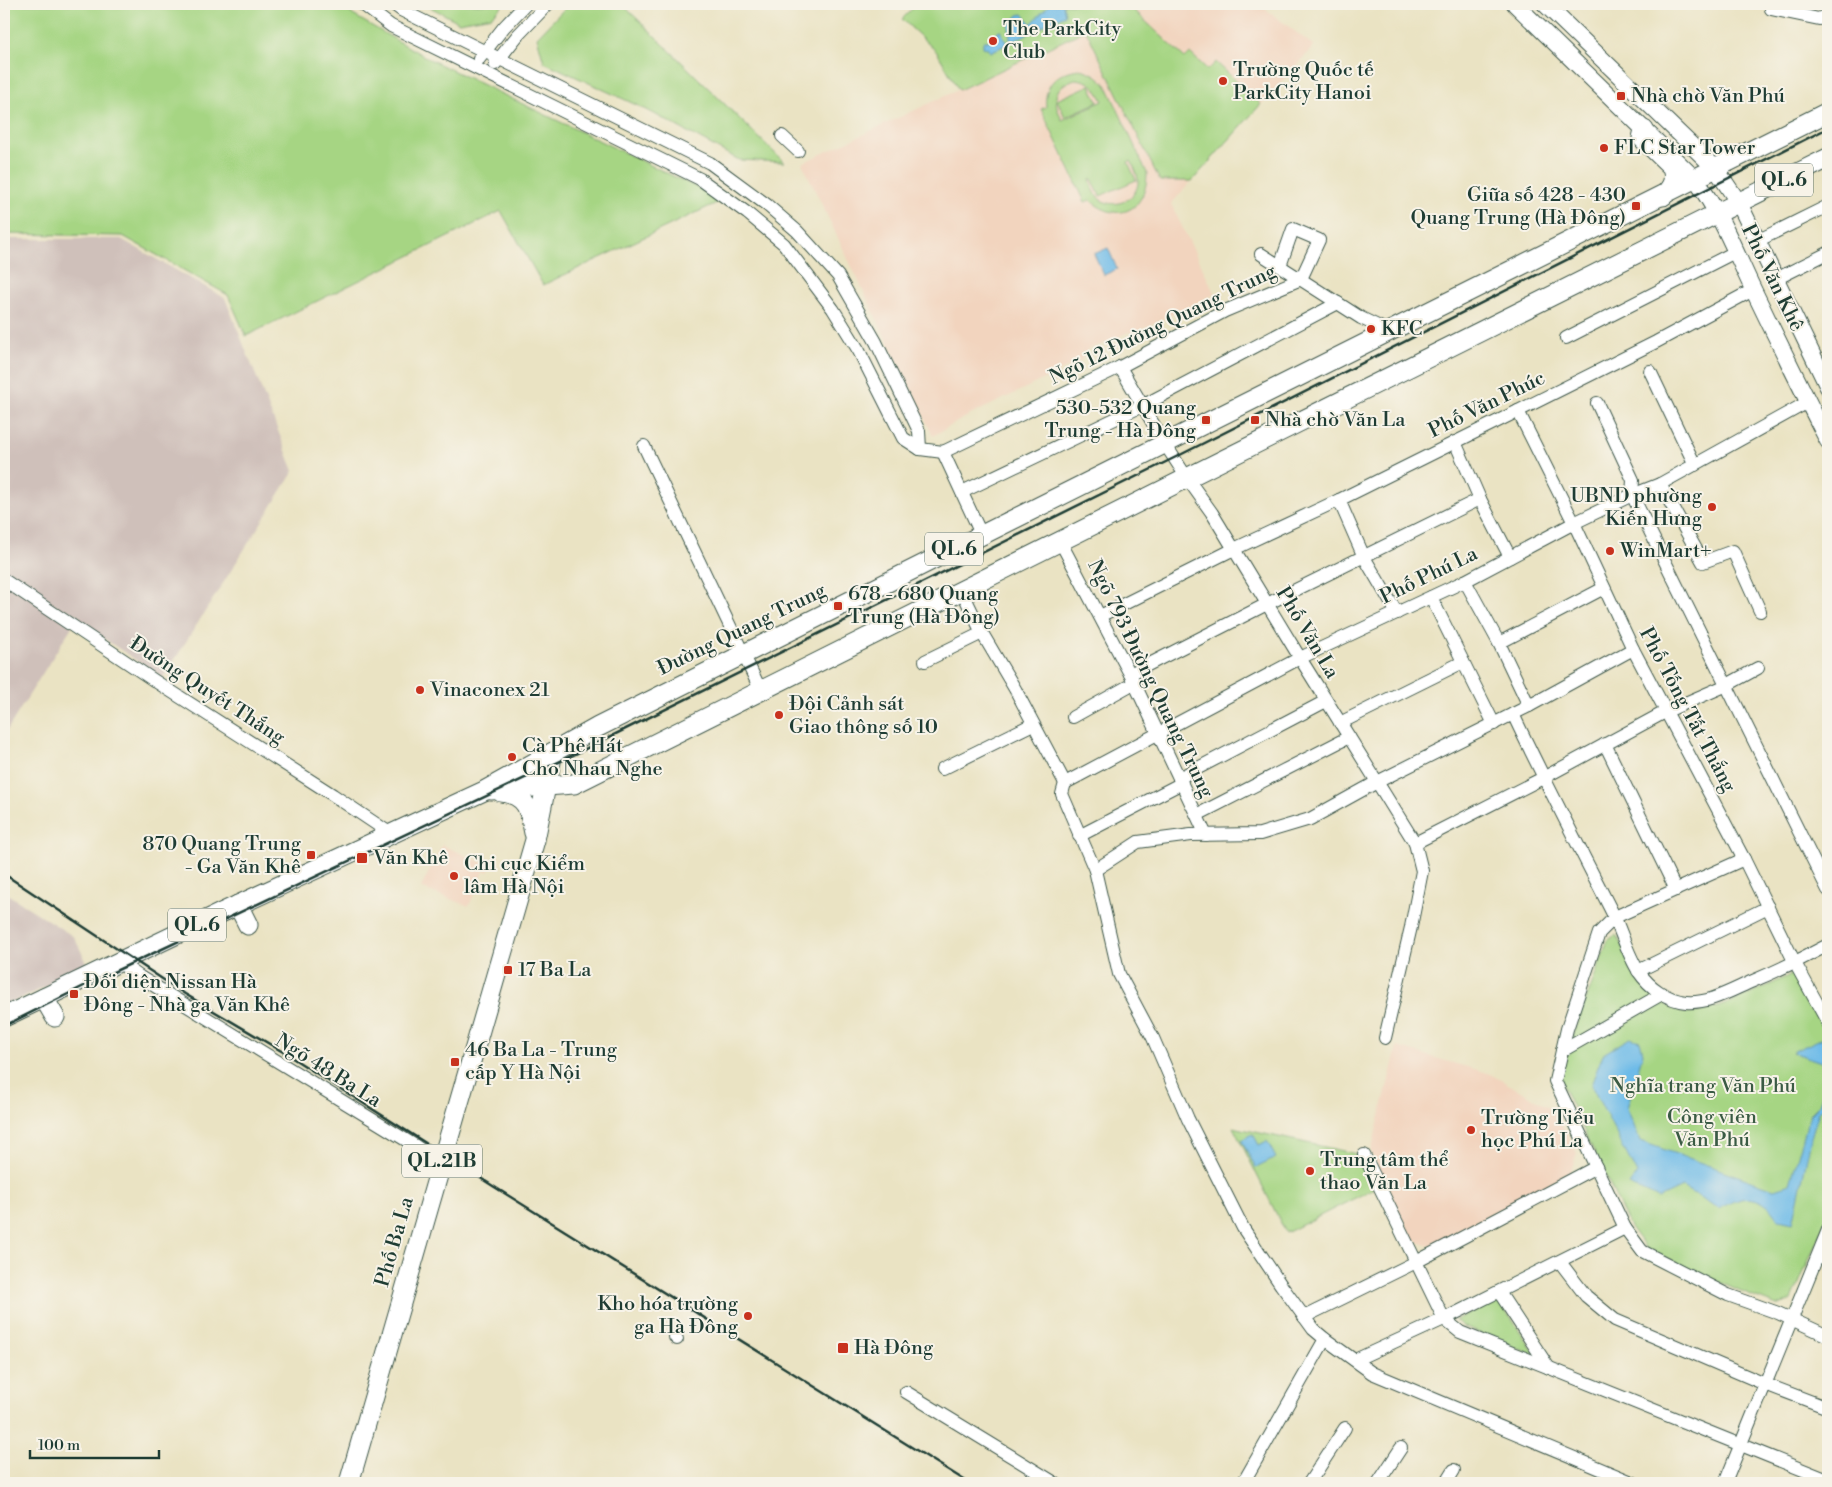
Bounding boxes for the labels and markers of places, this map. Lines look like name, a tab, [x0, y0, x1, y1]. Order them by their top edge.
place label: The ParkCity Club	[1003, 17, 1122, 65]
marker: The ParkCity Club	[987, 35, 999, 47]
place label: Trường Quốc tế ParkCity Hanoi	[1233, 58, 1374, 106]
marker: Trường Quốc tế ParkCity Hanoi	[1217, 75, 1229, 87]
place label: Nhà chờ Văn Phú	[1631, 84, 1786, 109]
marker: Nhà chờ Văn Phú	[1615, 90, 1627, 102]
place label: FLC Star Tower	[1614, 136, 1756, 161]
marker: FLC Star Tower	[1598, 142, 1610, 154]
place label: Giữa số 428 - 430 Quang Trung (Hà Đông)	[1411, 183, 1626, 231]
marker: Giữa số 428 - 430 Quang Trung (Hà Đông)	[1630, 200, 1642, 212]
place label: KFC	[1381, 317, 1422, 342]
marker: KFC	[1365, 323, 1377, 335]
place label: 530-532 Quang Trung - Hà Đông	[1044, 396, 1197, 444]
place label: Nhà chờ Văn La	[1265, 408, 1406, 433]
marker: 530-532 Quang Trung - Hà Đông	[1200, 414, 1212, 426]
marker: Nhà chờ Văn La	[1249, 414, 1261, 426]
place label: UBND phường Kiến Hưng	[1570, 484, 1703, 532]
marker: UBND phường Kiến Hưng	[1706, 501, 1718, 513]
place label: WinMart+	[1619, 539, 1712, 564]
marker: WinMart+	[1604, 545, 1616, 557]
place label: 678 - 680 Quang Trung (Hà Đông)	[848, 582, 1000, 630]
marker: 678 - 680 Quang Trung (Hà Đông)	[832, 600, 844, 612]
place label: Vinaconex 21	[429, 678, 550, 703]
marker: Vinaconex 21	[414, 684, 426, 696]
place label: Đội Cảnh sát Giao thông số 10	[789, 692, 938, 740]
marker: Đội Cảnh sát Giao thông số 10	[773, 709, 785, 721]
place label: Cà Phê Hát Cho Nhau Nghe	[522, 734, 663, 782]
marker: Cà Phê Hát Cho Nhau Nghe	[506, 751, 518, 763]
place label: 870 Quang Trung - Ga Văn Khê	[142, 832, 302, 880]
place label: Văn Khê	[372, 846, 448, 871]
marker: 870 Quang Trung - Ga Văn Khê	[305, 849, 317, 861]
marker: Văn Khê	[355, 851, 369, 865]
place label: Chi cục Kiểm lâm Hà Nội	[464, 852, 585, 900]
marker: Chi cục Kiểm lâm Hà Nội	[448, 870, 460, 882]
place label: 17 Ba La	[518, 958, 592, 983]
marker: 17 Ba La	[502, 964, 514, 976]
place label: Đối diện Nissan Hà Đông - Nhà ga Văn Khê	[84, 970, 290, 1018]
marker: Đối diện Nissan Hà Đông - Nhà ga Văn Khê	[68, 988, 80, 1000]
place label: 46 Ba La - Trung cấp Y Hà Nội	[465, 1038, 618, 1086]
marker: 46 Ba La - Trung cấp Y Hà Nội	[449, 1056, 461, 1068]
place label: Trường Tiểu học Phú La	[1481, 1106, 1595, 1154]
marker: Trường Tiểu học Phú La	[1465, 1124, 1477, 1136]
place label: Trung tâm thể thao Văn La	[1320, 1148, 1449, 1196]
marker: Trung tâm thể thao Văn La	[1304, 1165, 1316, 1177]
place label: Kho hóa trường ga Hà Đông	[598, 1292, 739, 1340]
marker: Kho hóa trường ga Hà Đông	[742, 1310, 754, 1322]
place label: Hà Đông	[854, 1336, 934, 1361]
marker: Hà Đông	[836, 1341, 850, 1355]

